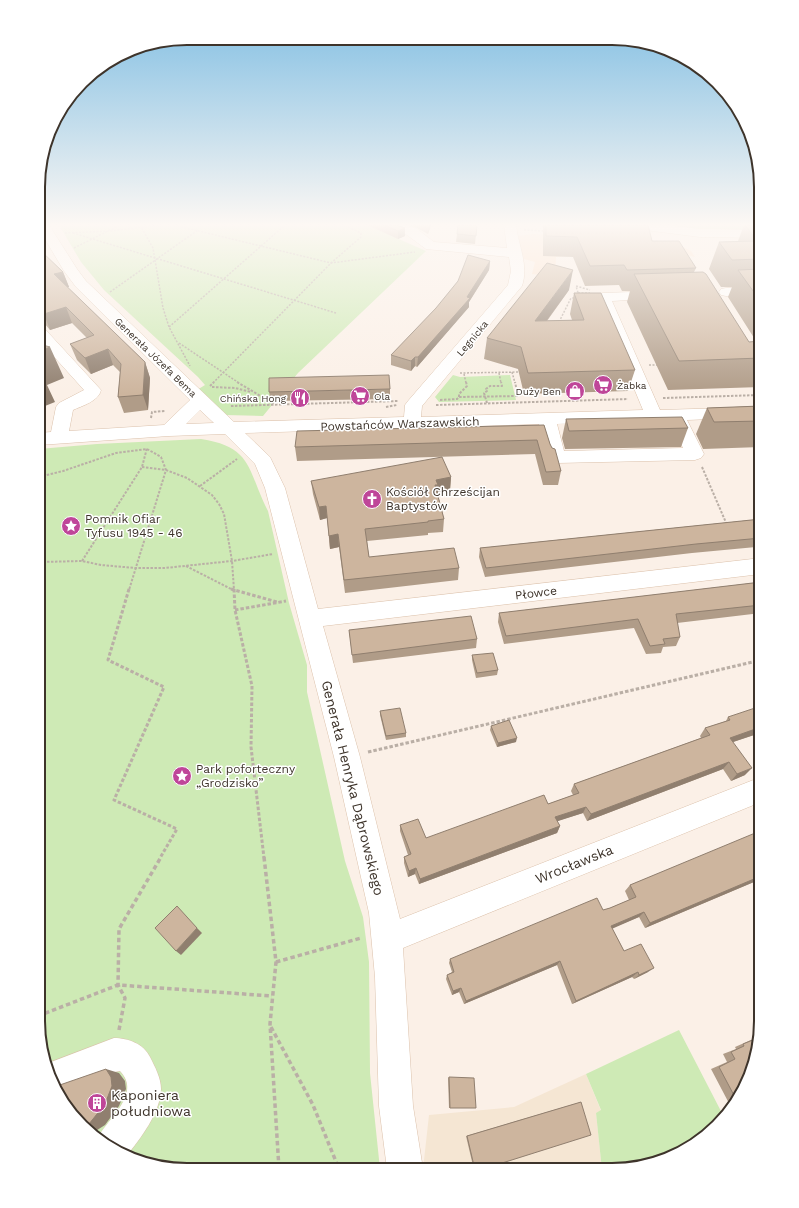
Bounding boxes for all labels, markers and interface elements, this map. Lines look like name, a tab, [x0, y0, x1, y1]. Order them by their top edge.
street label: Generała Józefa Bema	[113, 315, 199, 400]
street label: Legnicka	[454, 318, 491, 358]
supermarket icon: Żabka	[592, 374, 614, 396]
shop icon: Duży Ben	[564, 380, 586, 402]
place label: Żabka	[617, 380, 647, 391]
supermarket icon: Ola	[349, 385, 371, 407]
place label: Duży Ben	[515, 386, 561, 397]
restaurant icon: Chińska Hong	[289, 387, 311, 409]
place label: Ola	[374, 391, 391, 402]
place label: Chińska Hong	[220, 393, 287, 404]
street label: Powstańców Warszawskich	[320, 414, 480, 434]
place label: Kościół Chrześcijan Baptystów	[386, 485, 500, 513]
church icon: Kościół Chrześcijan Baptystów	[361, 488, 383, 510]
place label: Pomnik Ofiar Tyfusu 1945 - 46	[85, 512, 182, 540]
place icon: Pomnik Ofiar Tyfusu 1945 - 46	[60, 515, 82, 537]
street label: Płowce	[514, 583, 558, 603]
street label: Generała Henryka Dąbrowskiego	[319, 679, 387, 897]
place label: Park poforteczny „Grodzisko”	[196, 762, 296, 790]
place icon: Park poforteczny „Grodzisko”	[171, 765, 193, 787]
street label: Wrocławska	[533, 841, 615, 887]
place label: Kaponiera południowa	[111, 1087, 191, 1119]
building icon: Kaponiera południowa	[86, 1092, 108, 1114]

